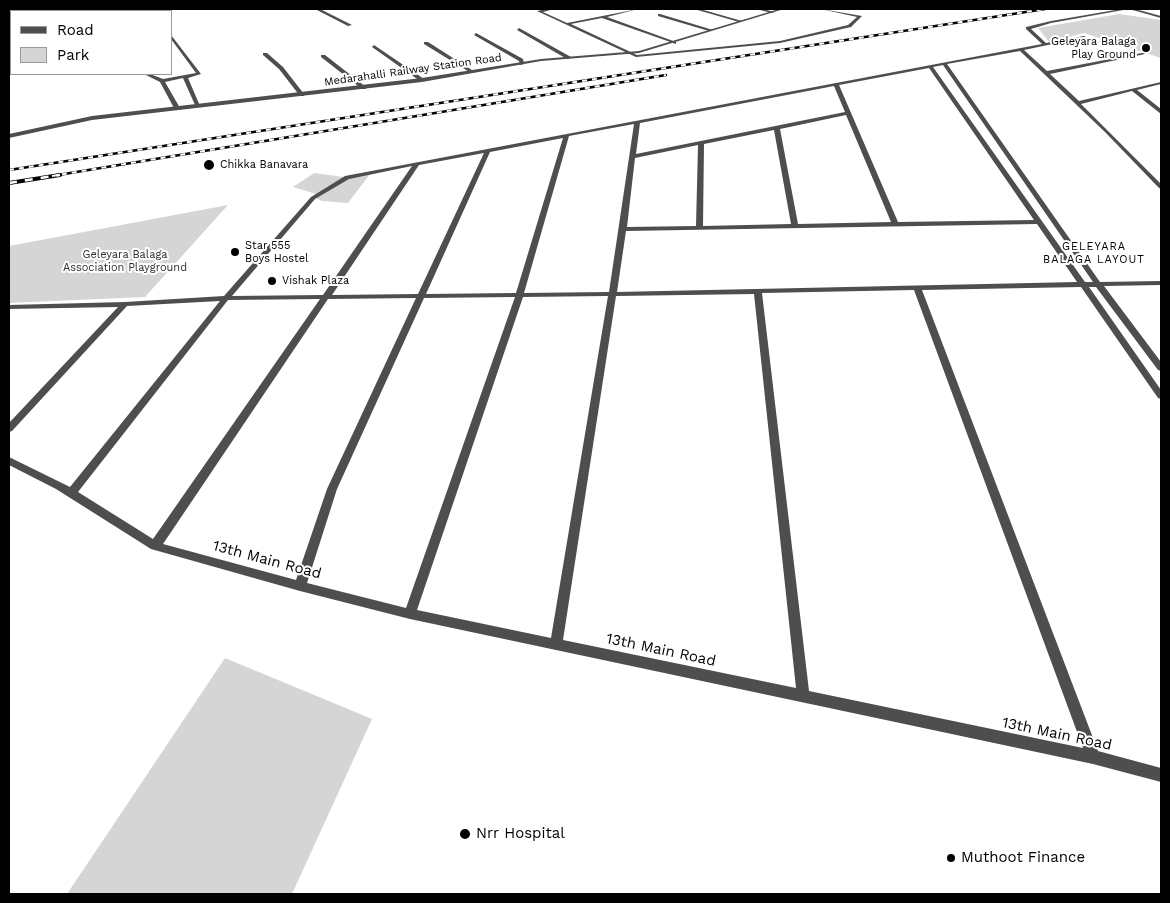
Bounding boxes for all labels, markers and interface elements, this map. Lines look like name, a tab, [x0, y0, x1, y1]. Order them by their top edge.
legend	[10, 10, 172, 75]
text: Road	[57, 21, 94, 39]
place label: Geleyara Balaga Play Ground	[1051, 35, 1136, 61]
marker: Geleyara Balaga Play Ground	[1140, 42, 1152, 54]
text: Park	[57, 46, 89, 64]
street label: Medarahalli Railway Station Road	[323, 51, 503, 89]
marker: Chikka Banavara	[202, 158, 216, 172]
place label: Chikka Banavara	[220, 158, 308, 172]
place label: Star 555 Boys Hostel	[245, 239, 308, 265]
district label: GELEYARA BALAGA LAYOUT	[1041, 240, 1147, 266]
marker: Star 555 Boys Hostel	[229, 246, 241, 258]
park label: Geleyara Balaga Association Playground	[63, 248, 187, 274]
place label: Vishak Plaza	[282, 274, 349, 288]
marker: Vishak Plaza	[266, 275, 278, 287]
street label: 13th Main Road	[211, 537, 323, 583]
street label: 13th Main Road	[605, 630, 717, 670]
street label: 13th Main Road	[1001, 714, 1113, 754]
place label: Nrr Hospital	[476, 825, 565, 843]
marker: Nrr Hospital	[458, 827, 472, 841]
place label: Muthoot Finance	[961, 849, 1085, 867]
marker: Muthoot Finance	[945, 852, 957, 864]

